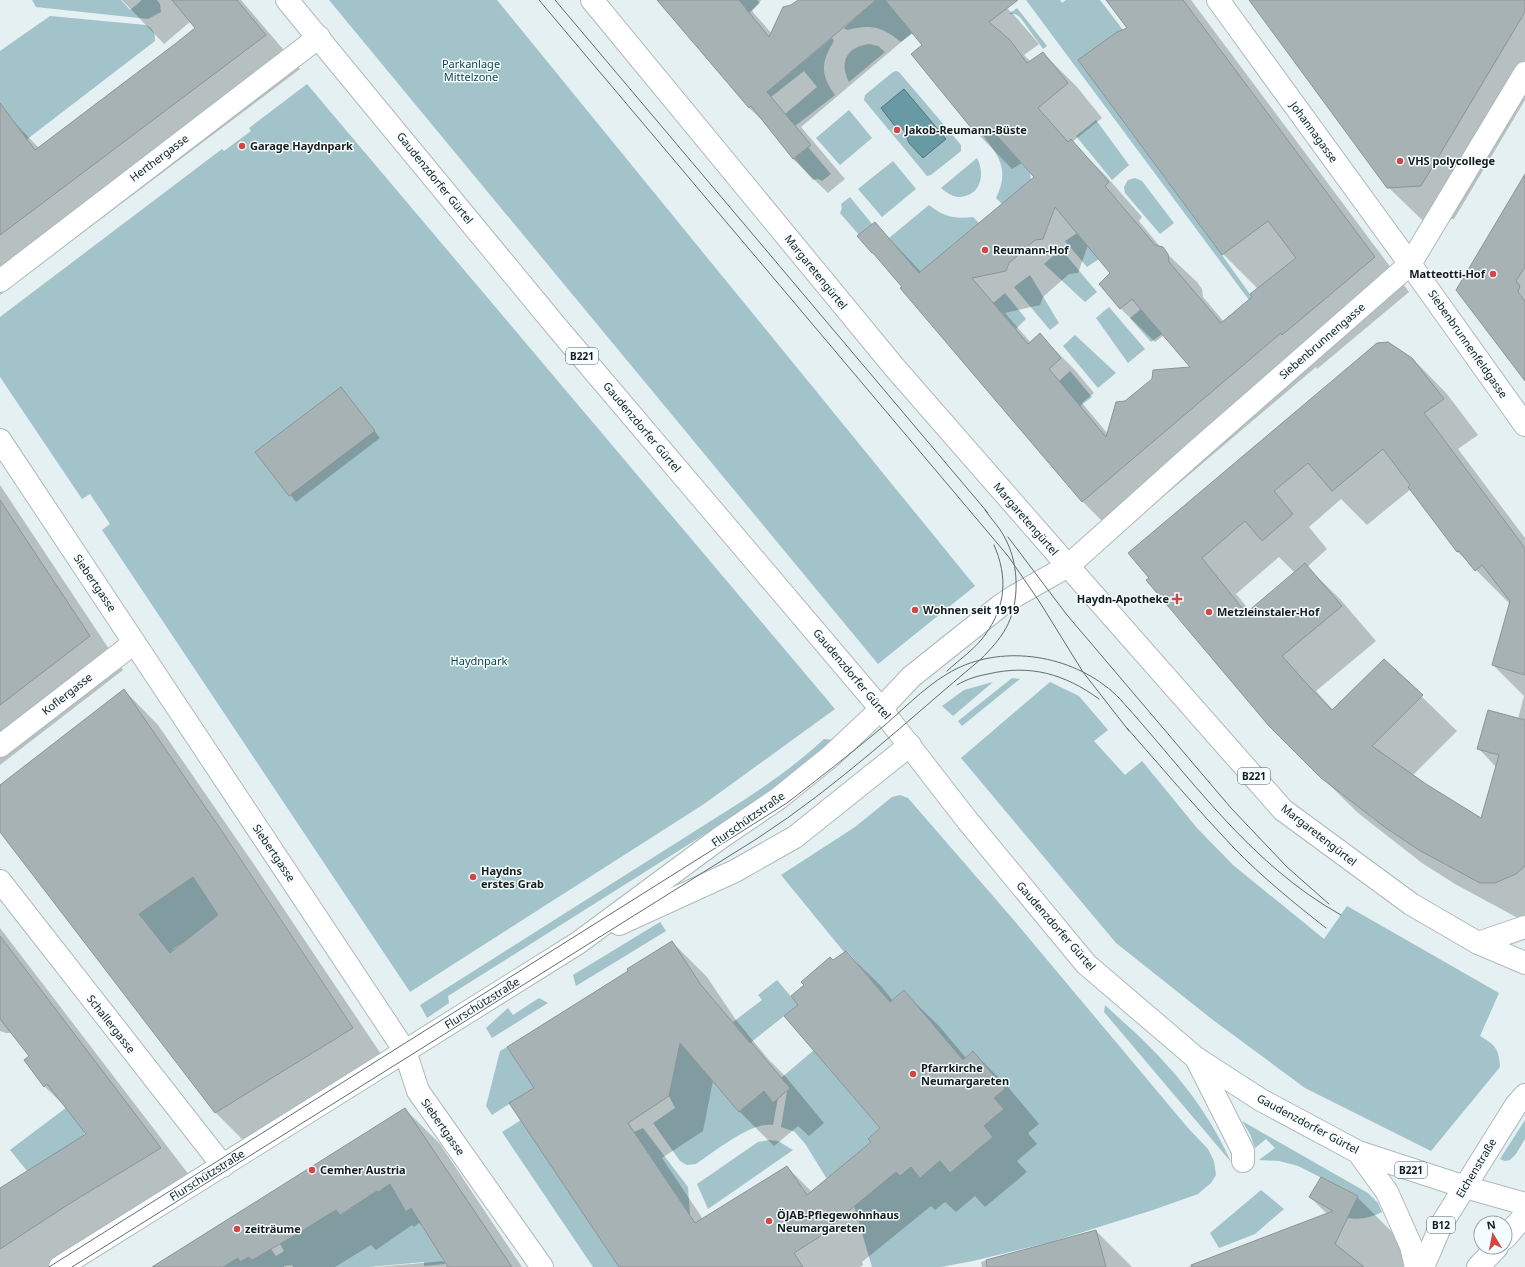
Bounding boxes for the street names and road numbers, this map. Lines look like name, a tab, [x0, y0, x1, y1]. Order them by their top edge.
street label: Johannagasse	[1287, 97, 1342, 165]
street label: Gaudenzdorfer Gürtel	[394, 129, 477, 227]
street label: Herthergasse	[126, 131, 191, 185]
street label: Margaretengürtel	[782, 231, 851, 312]
street label: Siebenbrunnenfeldgasse	[1425, 287, 1511, 401]
street label: Siebenbrunnengasse	[1276, 299, 1368, 382]
road number: B221	[566, 348, 598, 364]
street label: Gaudenzdorfer Gürtel	[600, 378, 685, 475]
street label: Margaretengürtel	[990, 479, 1062, 558]
street label: Siebertgasse	[71, 551, 120, 614]
street label: Gaudenzdorfer Gürtel	[810, 625, 895, 722]
street label: Koflergasse	[38, 669, 95, 718]
road number: B221	[1238, 768, 1270, 784]
street label: Flurschützstraße	[708, 788, 787, 849]
street label: Margaretengürtel	[1278, 800, 1360, 869]
street label: Siebertgasse	[250, 821, 299, 884]
street label: Gaudenzdorfer Gürtel	[1013, 878, 1099, 973]
street label: Flurschützstraße	[441, 973, 522, 1032]
street label: Schallergasse	[84, 991, 139, 1056]
street label: Gaudenzdorfer Gürtel	[1255, 1090, 1362, 1157]
street label: Siebertgasse	[418, 1095, 469, 1158]
street label: Eichenstraße	[1452, 1135, 1499, 1200]
street label: Flurschützstraße	[166, 1145, 247, 1204]
road number: B221	[1395, 1162, 1427, 1178]
road number: B12	[1427, 1217, 1455, 1233]

